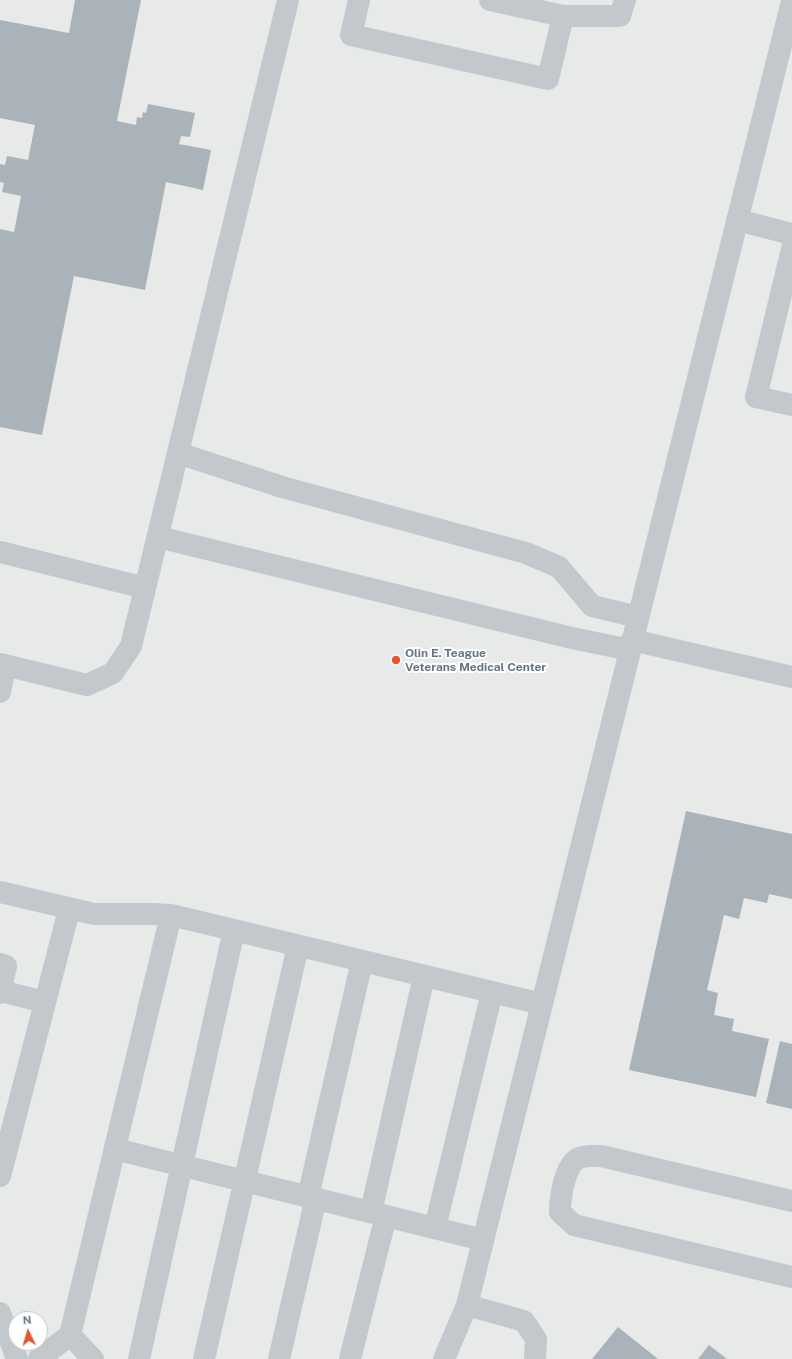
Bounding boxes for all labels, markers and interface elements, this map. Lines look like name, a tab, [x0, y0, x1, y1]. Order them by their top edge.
place label: Olin E. Teague Veterans Medical Center	[405, 646, 546, 674]
marker: Olin E. Teague Veterans Medical Center	[390, 654, 402, 666]
north arrow	[8, 1311, 48, 1351]
text: N	[22, 1314, 32, 1326]

